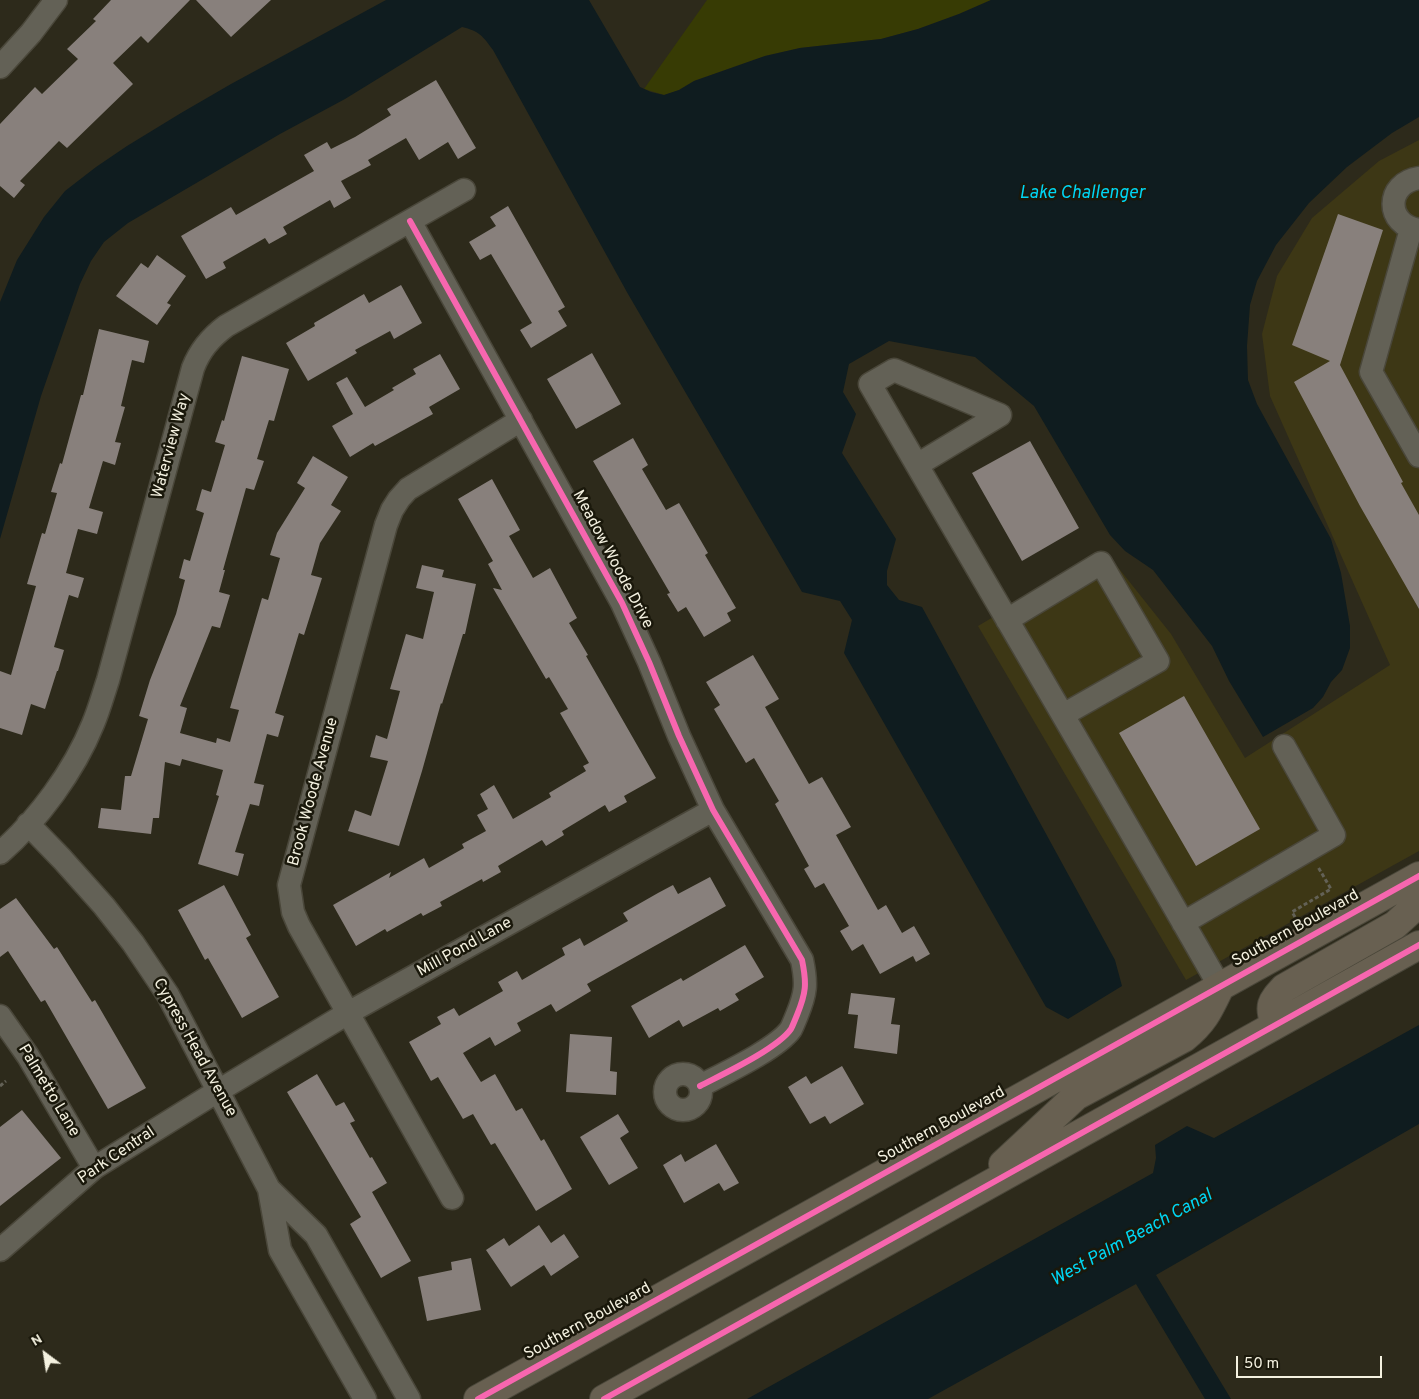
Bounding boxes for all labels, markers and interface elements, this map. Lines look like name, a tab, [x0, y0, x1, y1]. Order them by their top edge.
water label: Lake Challenger	[1019, 183, 1145, 205]
street label: Waterview Way	[149, 391, 195, 501]
street label: Meadow Woode Drive	[567, 488, 657, 632]
street label: Brook Woode Avenue	[285, 716, 343, 868]
street label: Southern Boulevard	[1229, 886, 1363, 972]
street label: Mill Pond Lane	[414, 914, 516, 982]
street label: Cypress Head Avenue	[148, 975, 240, 1121]
street label: Palmetto Lane	[13, 1041, 83, 1141]
street label: Southern Boulevard	[875, 1083, 1009, 1169]
street label: Park Central	[75, 1123, 159, 1189]
water label: West Palm Beach Canal	[1048, 1186, 1216, 1292]
street label: Southern Boulevard	[521, 1279, 655, 1365]
north arrow	[20, 1329, 70, 1379]
text: N	[28, 1331, 46, 1351]
scale bar	[1239, 1346, 1385, 1378]
text: 50 m	[1244, 1355, 1279, 1374]

